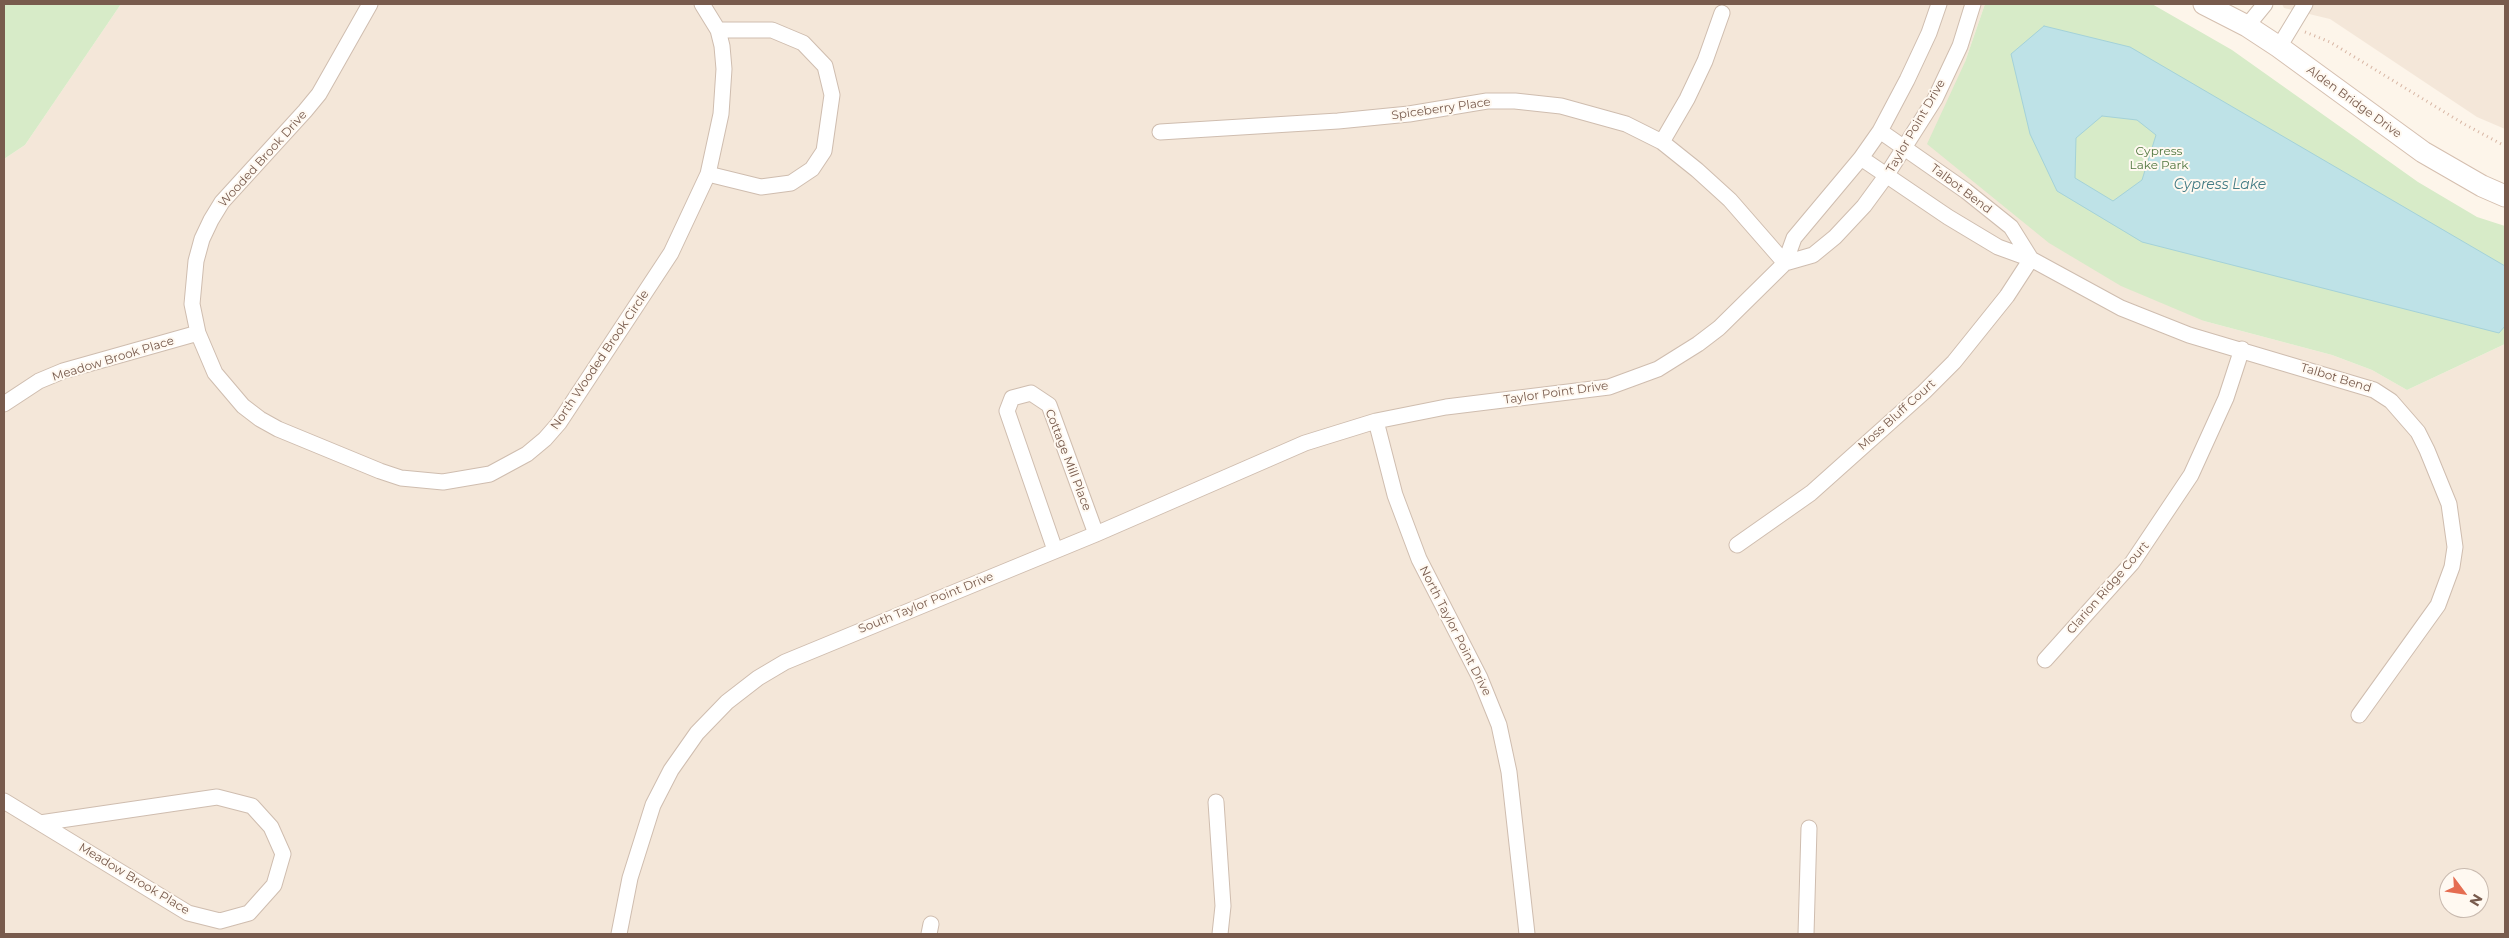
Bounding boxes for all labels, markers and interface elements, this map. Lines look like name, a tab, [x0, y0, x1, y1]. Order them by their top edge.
street label: Alden Bridge Drive	[2304, 63, 2404, 141]
street label: Taylor Point Drive	[1883, 77, 1949, 175]
street label: Spiceberry Place	[1391, 95, 1491, 123]
street label: Wooded Brook Drive	[216, 108, 310, 210]
park label: Cypress Lake Park	[2130, 144, 2188, 172]
street label: Talbot Bend	[1927, 161, 1995, 217]
water label: Cypress Lake	[2174, 177, 2266, 193]
street label: North Wooded Brook Circle	[548, 287, 652, 433]
street label: Meadow Brook Place	[50, 334, 176, 384]
street label: Talbot Bend	[2299, 360, 2373, 396]
street label: Moss Bluff Court	[1855, 376, 1939, 454]
street label: Taylor Point Drive	[1503, 379, 1609, 407]
street label: Cottage Mill Place	[1042, 407, 1094, 513]
street label: Clarion Ridge Court	[2064, 539, 2152, 637]
street label: North Taylor Point Drive	[1416, 564, 1494, 698]
street label: South Taylor Point Drive	[856, 569, 996, 637]
street label: Meadow Brook Place	[76, 840, 192, 918]
north arrow	[2439, 868, 2489, 918]
text: N	[2465, 891, 2487, 910]

